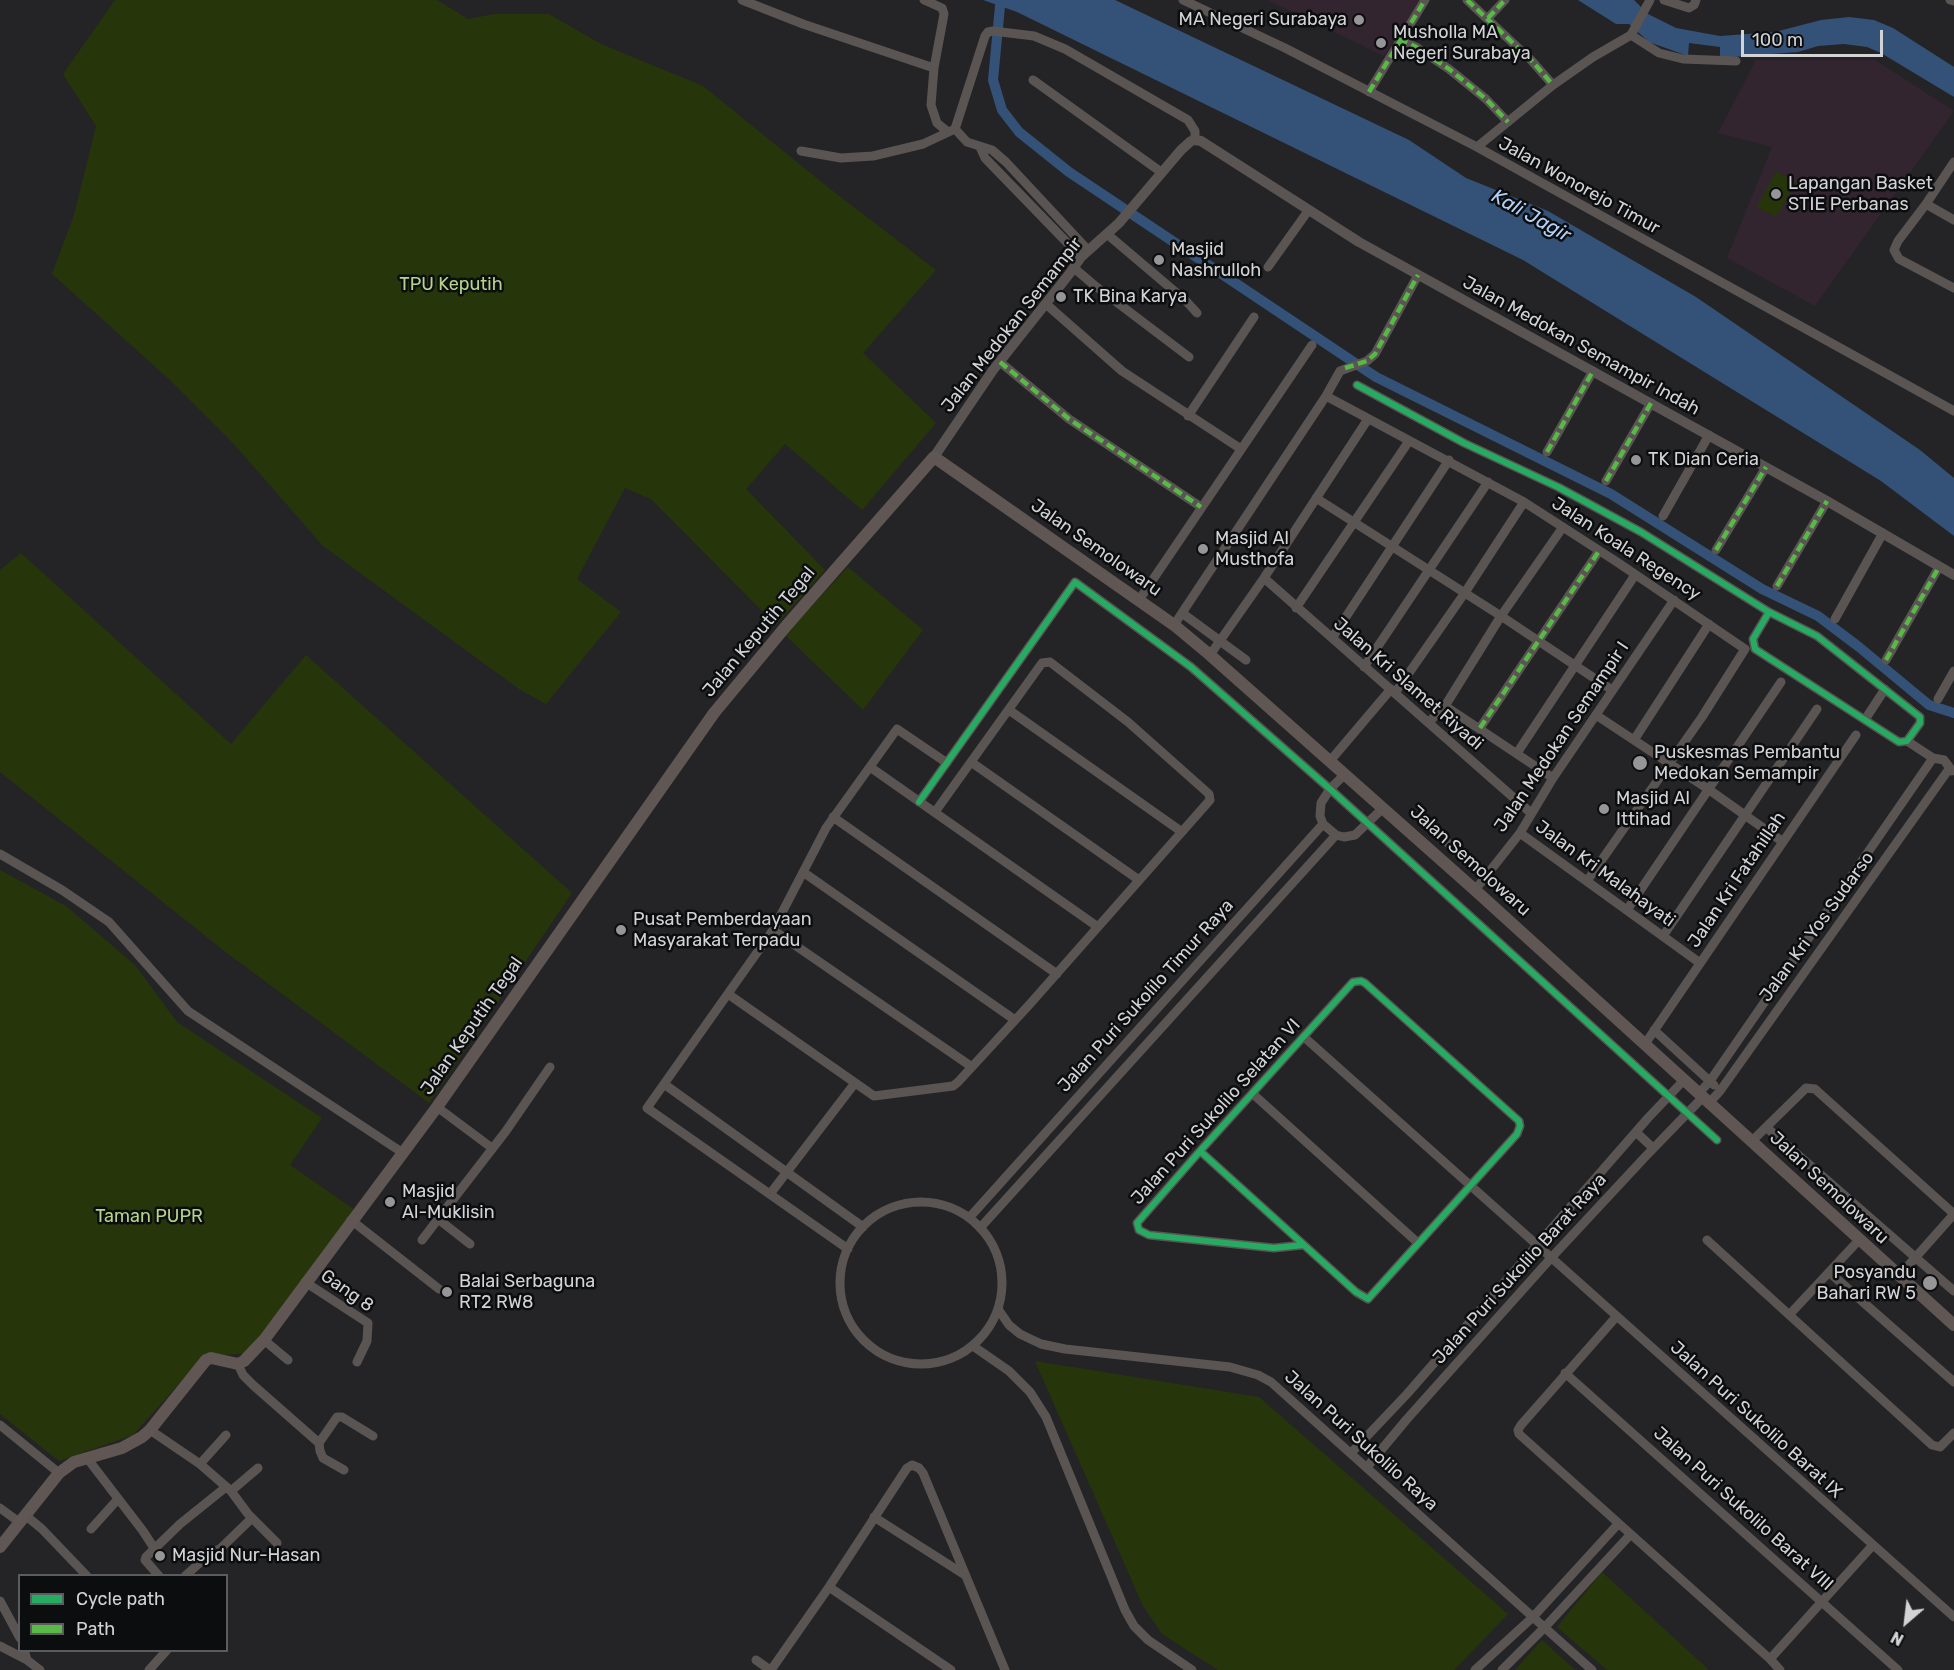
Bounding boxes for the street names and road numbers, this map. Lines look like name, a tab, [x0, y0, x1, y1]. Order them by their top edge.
street label: Jalan Wonorejo Timur	[1495, 133, 1663, 239]
street label: Jalan Medokan Semampir	[937, 233, 1087, 417]
street label: Jalan Medokan Semampir Indah	[1459, 272, 1703, 420]
street label: Jalan Koala Regency	[1547, 493, 1705, 605]
street label: Jalan Semolowaru	[1026, 495, 1166, 601]
street label: Jalan Keputih Tegal	[698, 562, 820, 702]
street label: Jalan Kri Slamet Riyadi	[1329, 613, 1487, 755]
street label: Jalan Medokan Semampir I	[1490, 638, 1634, 836]
street label: Jalan Semolowaru	[1405, 801, 1535, 921]
street label: Jalan Kri Fatahillah	[1684, 808, 1790, 952]
street label: Jalan Kri Malahayati	[1531, 816, 1679, 932]
street label: Jalan Kri Yos Sudarso	[1755, 848, 1879, 1006]
street label: Jalan Puri Sukolilo Timur Raya	[1054, 895, 1238, 1097]
street label: Jalan Keputih Tegal	[416, 953, 528, 1099]
street label: Jalan Puri Sukolilo Selatan VI	[1127, 1015, 1305, 1209]
street label: Jalan Semolowaru	[1765, 1127, 1893, 1249]
street label: Jalan Puri Sukolilo Barat Raya	[1429, 1169, 1611, 1369]
street label: Gang 8	[316, 1265, 378, 1317]
street label: Jalan Puri Sukolilo Barat IX	[1665, 1337, 1847, 1503]
street label: Jalan Puri Sukolilo Raya	[1280, 1366, 1442, 1516]
street label: Jalan Puri Sukolilo Barat VIII	[1649, 1423, 1837, 1595]

